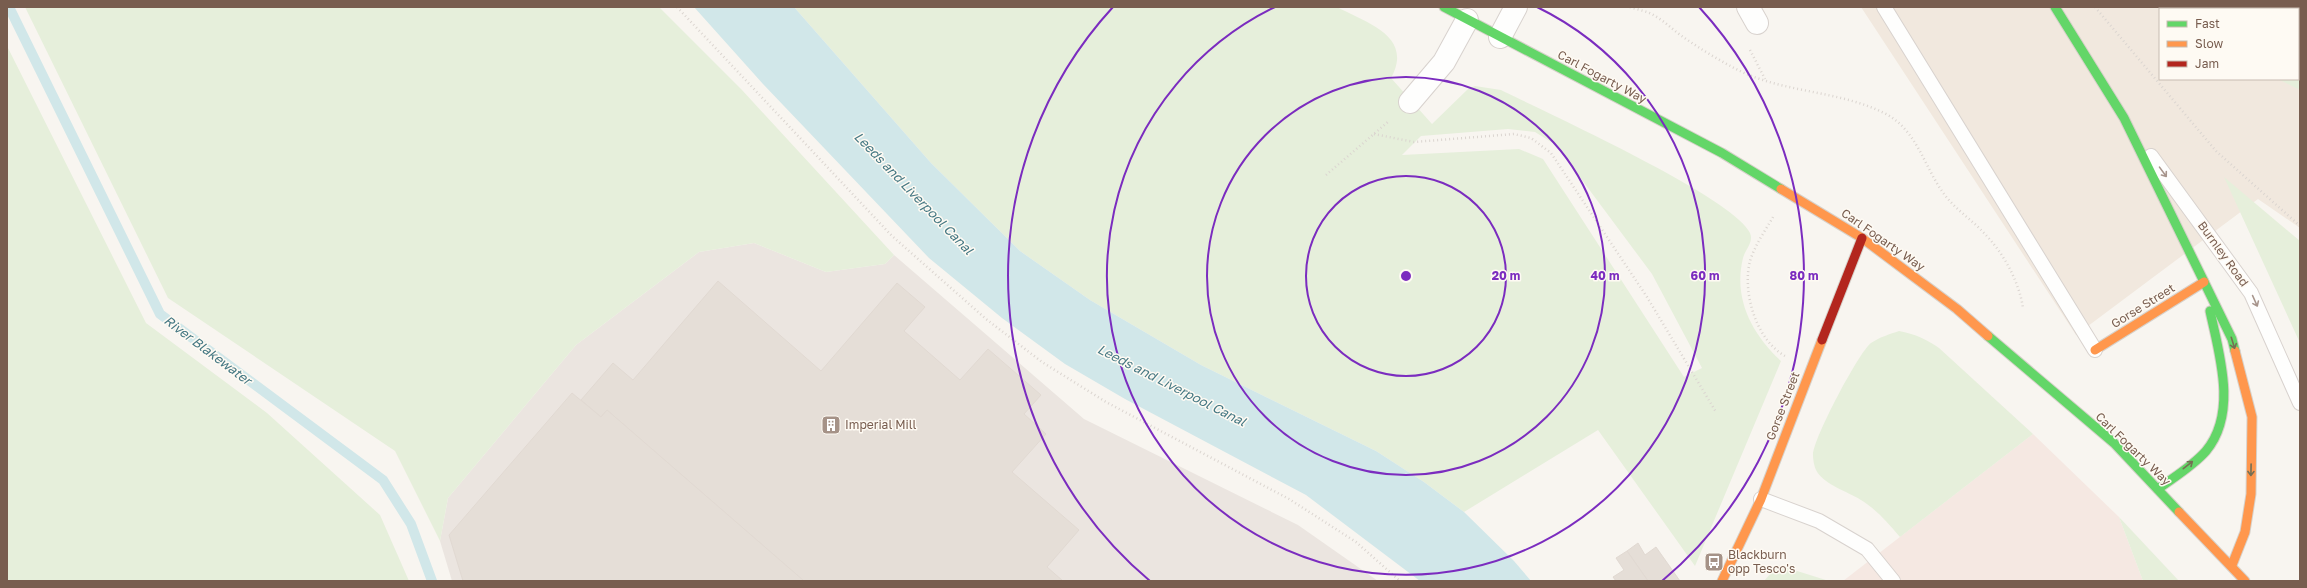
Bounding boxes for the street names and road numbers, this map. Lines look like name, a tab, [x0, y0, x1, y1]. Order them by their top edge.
street label: Carl Fogarty Way	[1555, 47, 1650, 107]
street label: Carl Fogarty Way	[1839, 205, 1928, 274]
street label: Burnley Road	[2195, 218, 2252, 289]
street label: Gorse Street	[2108, 280, 2177, 331]
street label: Gorse Street	[1763, 369, 1803, 442]
street label: Carl Fogarty Way	[2093, 409, 2174, 489]

